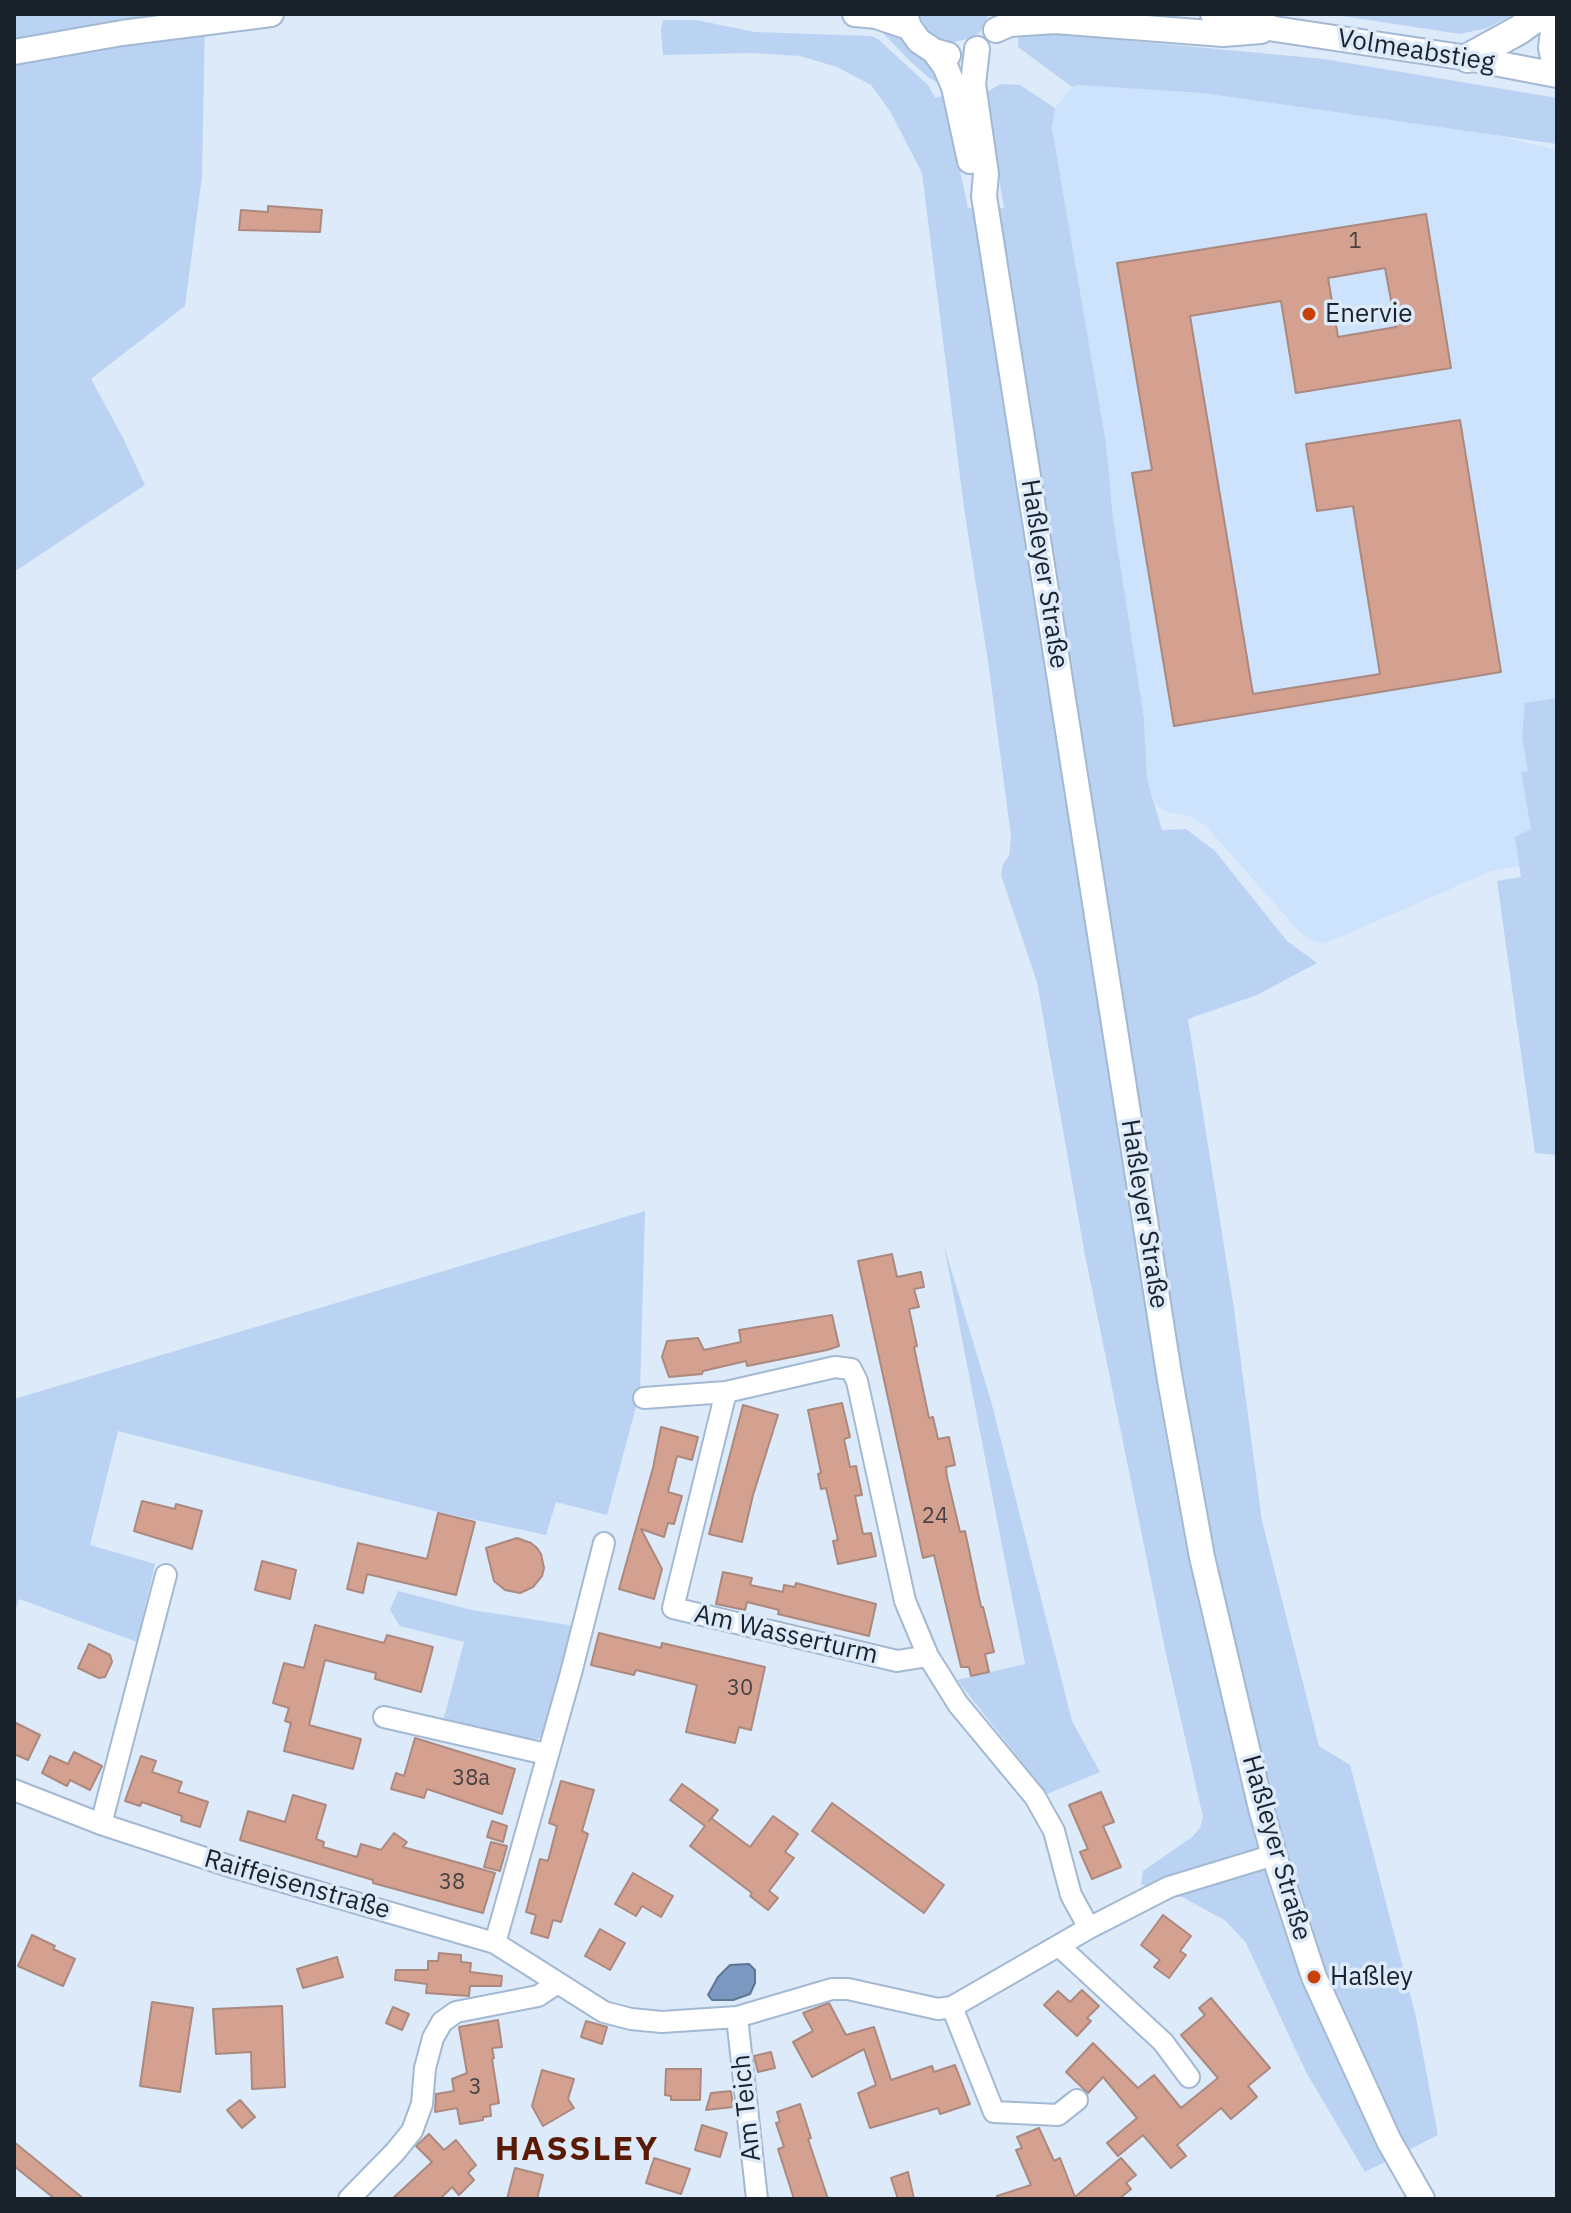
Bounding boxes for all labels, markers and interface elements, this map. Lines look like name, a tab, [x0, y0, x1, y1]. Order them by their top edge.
street label: Volmeabstieg	[1335, 23, 1497, 79]
house number: 1	[1348, 229, 1362, 255]
place label: Enervie	[1325, 298, 1413, 330]
marker: Enervie	[1300, 305, 1318, 323]
street label: Haßleyer Straße	[1014, 477, 1074, 671]
street label: Haßleyer Straße	[1114, 1117, 1174, 1311]
house number: 24	[922, 1504, 948, 1530]
street label: Am Wasserturm	[691, 1599, 881, 1671]
house number: 30	[727, 1676, 753, 1702]
street label: Haßleyer Straße	[1235, 1752, 1317, 1944]
house number: 38a	[452, 1766, 490, 1792]
street label: Raiffeisenstraße	[201, 1844, 393, 1926]
house number: 38	[439, 1870, 465, 1896]
place label: Haßley	[1330, 1961, 1413, 1993]
marker: Haßley	[1305, 1968, 1323, 1986]
street label: Am Teich	[726, 2053, 768, 2163]
house number: 3	[468, 2075, 482, 2101]
district label: HASSLEY	[495, 2130, 659, 2170]

